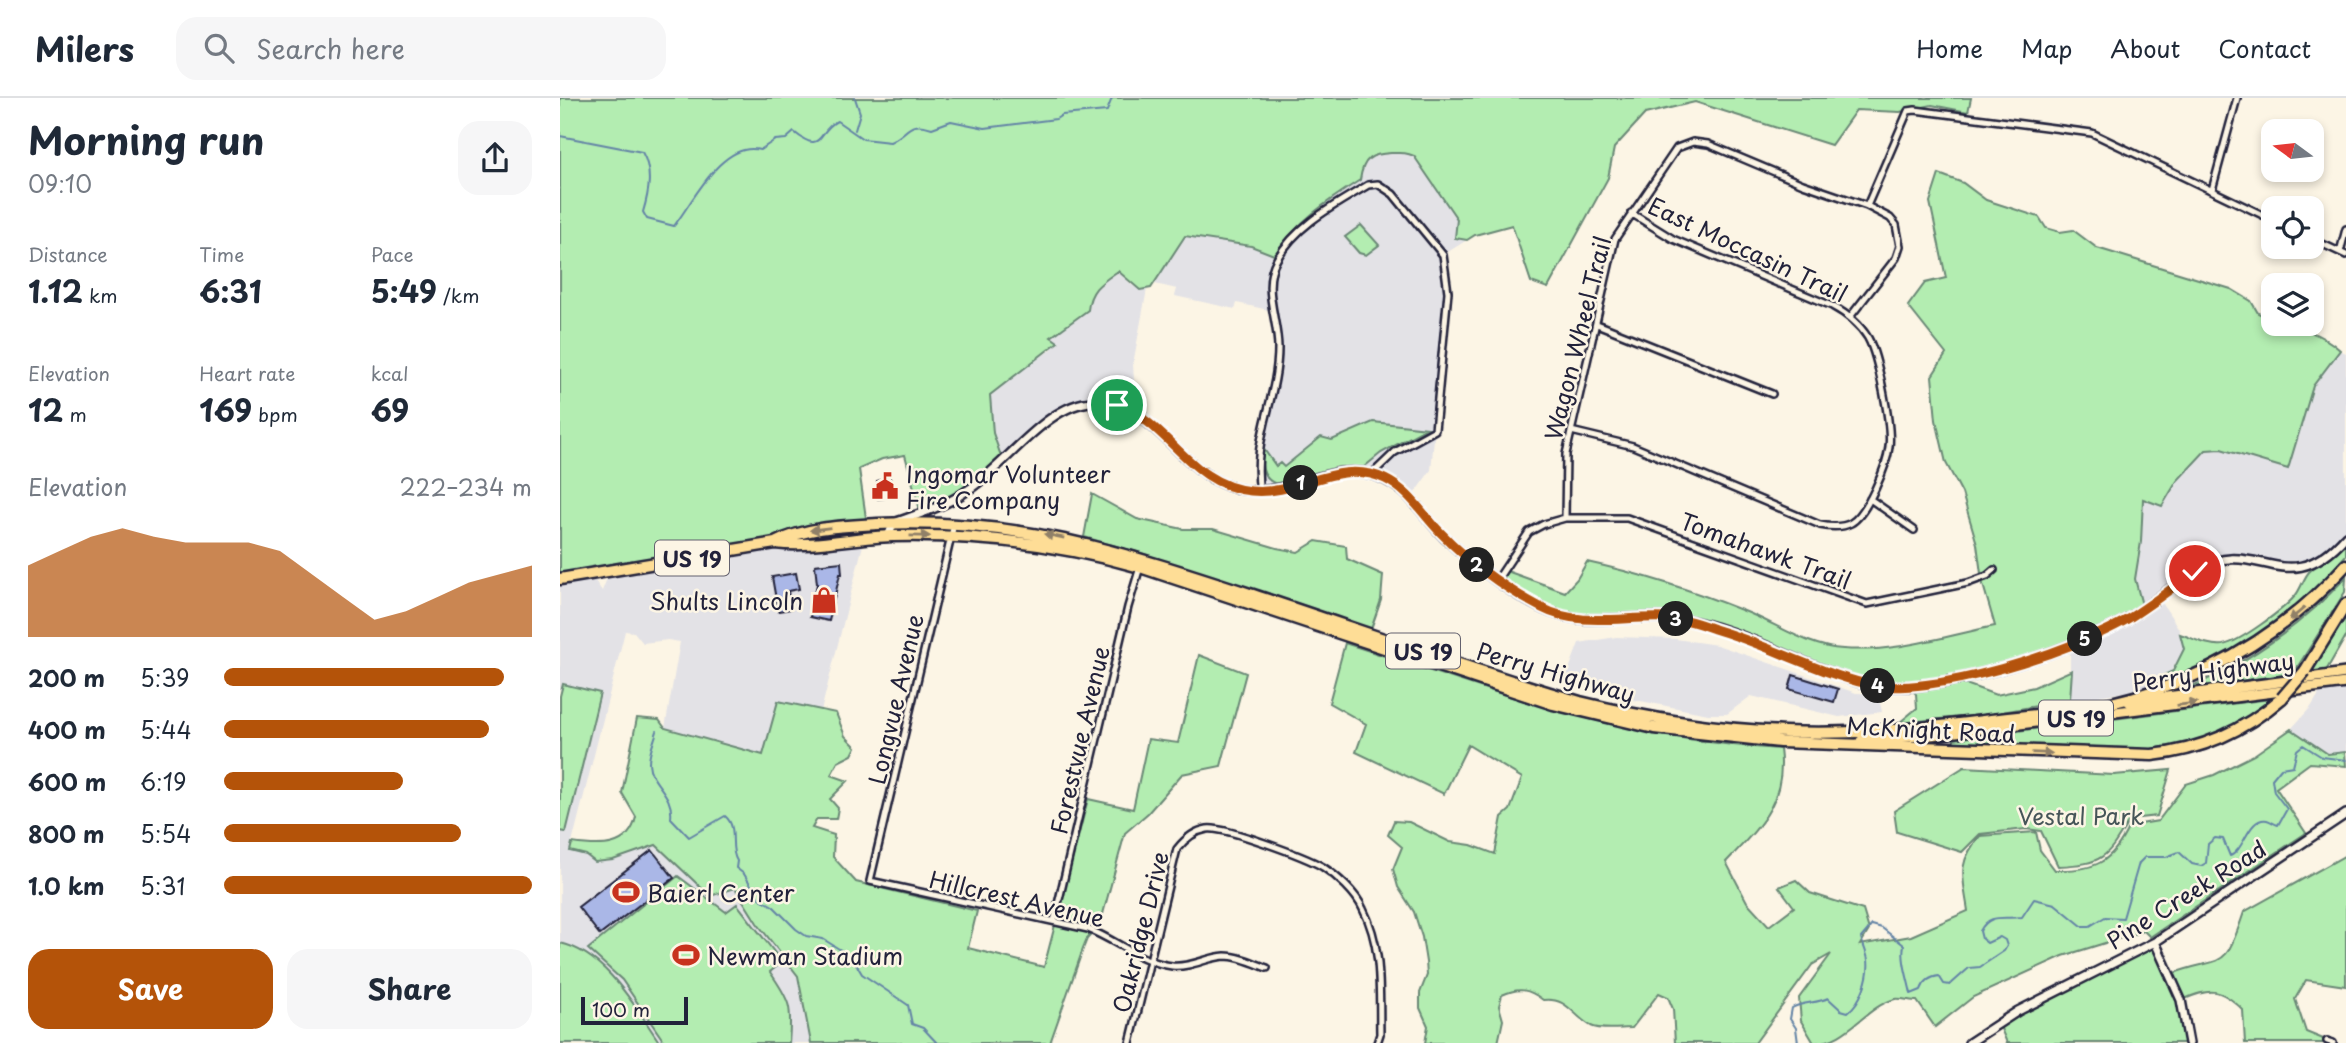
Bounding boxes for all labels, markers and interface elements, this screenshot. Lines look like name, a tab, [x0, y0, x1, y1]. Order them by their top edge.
search box	[176, 17, 666, 80]
text: Milers	[35, 23, 134, 73]
icon: search	[200, 29, 238, 67]
text: Search here	[256, 29, 405, 68]
text: Home	[1916, 30, 1983, 66]
text: Map	[2021, 30, 2072, 66]
text: About	[2110, 30, 2180, 66]
text: Contact	[2218, 30, 2311, 66]
text: Morning run	[28, 111, 264, 168]
north arrow	[2261, 119, 2324, 182]
map controls	[2261, 119, 2324, 336]
button: share	[458, 121, 532, 195]
text: 09:10	[28, 166, 92, 201]
street label: East Moccasin Trail	[1643, 187, 1853, 311]
button: locate	[2261, 196, 2324, 259]
street label: Wagon Wheel Trail	[1535, 232, 1619, 444]
text: Distance	[28, 240, 108, 268]
text: Time	[199, 240, 244, 268]
text: Pace	[371, 240, 414, 268]
text: 1.12	[28, 268, 83, 313]
text: 6:31	[199, 268, 262, 313]
text: 5:49	[371, 268, 437, 313]
button: layers	[2261, 273, 2324, 336]
text: km	[83, 281, 118, 309]
text: /km	[437, 281, 479, 309]
text: Elevation	[28, 359, 110, 387]
text: Heart rate	[199, 359, 295, 387]
text: kcal	[371, 359, 409, 387]
pin	[1087, 375, 1147, 435]
icon: arrive	[1098, 386, 1136, 424]
text: 12	[28, 387, 63, 432]
text: 169	[199, 387, 252, 432]
text: 69	[371, 387, 409, 432]
text: m	[63, 400, 87, 428]
text: bpm	[252, 400, 298, 428]
place label: Ingomar Volunteer Fire Company	[906, 456, 1111, 517]
pin: 1	[1284, 466, 1318, 500]
text: 1	[1296, 468, 1305, 496]
text: Elevation	[28, 469, 127, 504]
text: 222–234 m	[399, 469, 532, 504]
public building icon: Ingomar Volunteer Fire Company	[870, 471, 900, 501]
street label: Tomahawk Trail	[1676, 503, 1856, 597]
one-way arrow	[808, 524, 830, 535]
one-way arrow	[909, 530, 931, 541]
one-way arrow	[1043, 530, 1065, 541]
road number: US 19	[655, 540, 729, 575]
pin	[2165, 541, 2225, 601]
pin: 2	[1460, 547, 1494, 582]
text: 2	[1470, 550, 1483, 578]
icon: check	[2176, 552, 2214, 590]
place label: Shults Lincoln	[650, 583, 803, 618]
shop icon: Shults Lincoln	[809, 585, 839, 615]
pin: 3	[1658, 602, 1694, 636]
text: 3	[1669, 604, 1682, 632]
one-way arrow	[2288, 606, 2305, 621]
street label: Longvue Avenue	[858, 610, 932, 788]
pin: 5	[2068, 622, 2102, 656]
text: 5	[2078, 624, 2091, 652]
street label: Perry Highway	[1473, 633, 1639, 711]
road number: US 19	[1386, 634, 1460, 668]
street label: Perry Highway	[2130, 642, 2296, 700]
street label: Forestvue Avenue	[1040, 643, 1118, 837]
text: 200 m	[28, 660, 105, 695]
text: 5:39	[140, 660, 190, 695]
pin: 4	[1860, 668, 1896, 704]
text: 4	[1871, 671, 1884, 699]
one-way arrow	[2176, 698, 2198, 709]
road number: US 19	[2039, 700, 2113, 736]
street label: McKnight Road	[1846, 707, 2016, 751]
text: 400 m	[28, 712, 106, 747]
text: 5:44	[140, 712, 192, 747]
one-way arrow	[2031, 747, 2053, 758]
text: 600 m	[28, 764, 106, 799]
text: 6:19	[140, 764, 186, 799]
park label: Vestal Park	[2018, 798, 2144, 833]
text: 800 m	[28, 816, 105, 851]
text: 5:54	[140, 816, 191, 851]
street label: Pine Creek Road	[2099, 831, 2273, 957]
street label: Oakridge Drive	[1103, 848, 1177, 1016]
street label: Hillcrest Avenue	[926, 861, 1108, 935]
text: 1.0 km	[28, 868, 105, 903]
text: 5:31	[140, 868, 185, 903]
place label: Baierl Center	[647, 875, 795, 910]
sports icon: Baierl Center	[611, 877, 641, 907]
place label: Newman Stadium	[707, 938, 903, 973]
sports icon: Newman Stadium	[671, 940, 701, 970]
button: Save	[28, 949, 273, 1029]
button: Share	[287, 949, 532, 1029]
scale bar	[581, 994, 688, 1026]
text: 100 m	[592, 995, 650, 1023]

